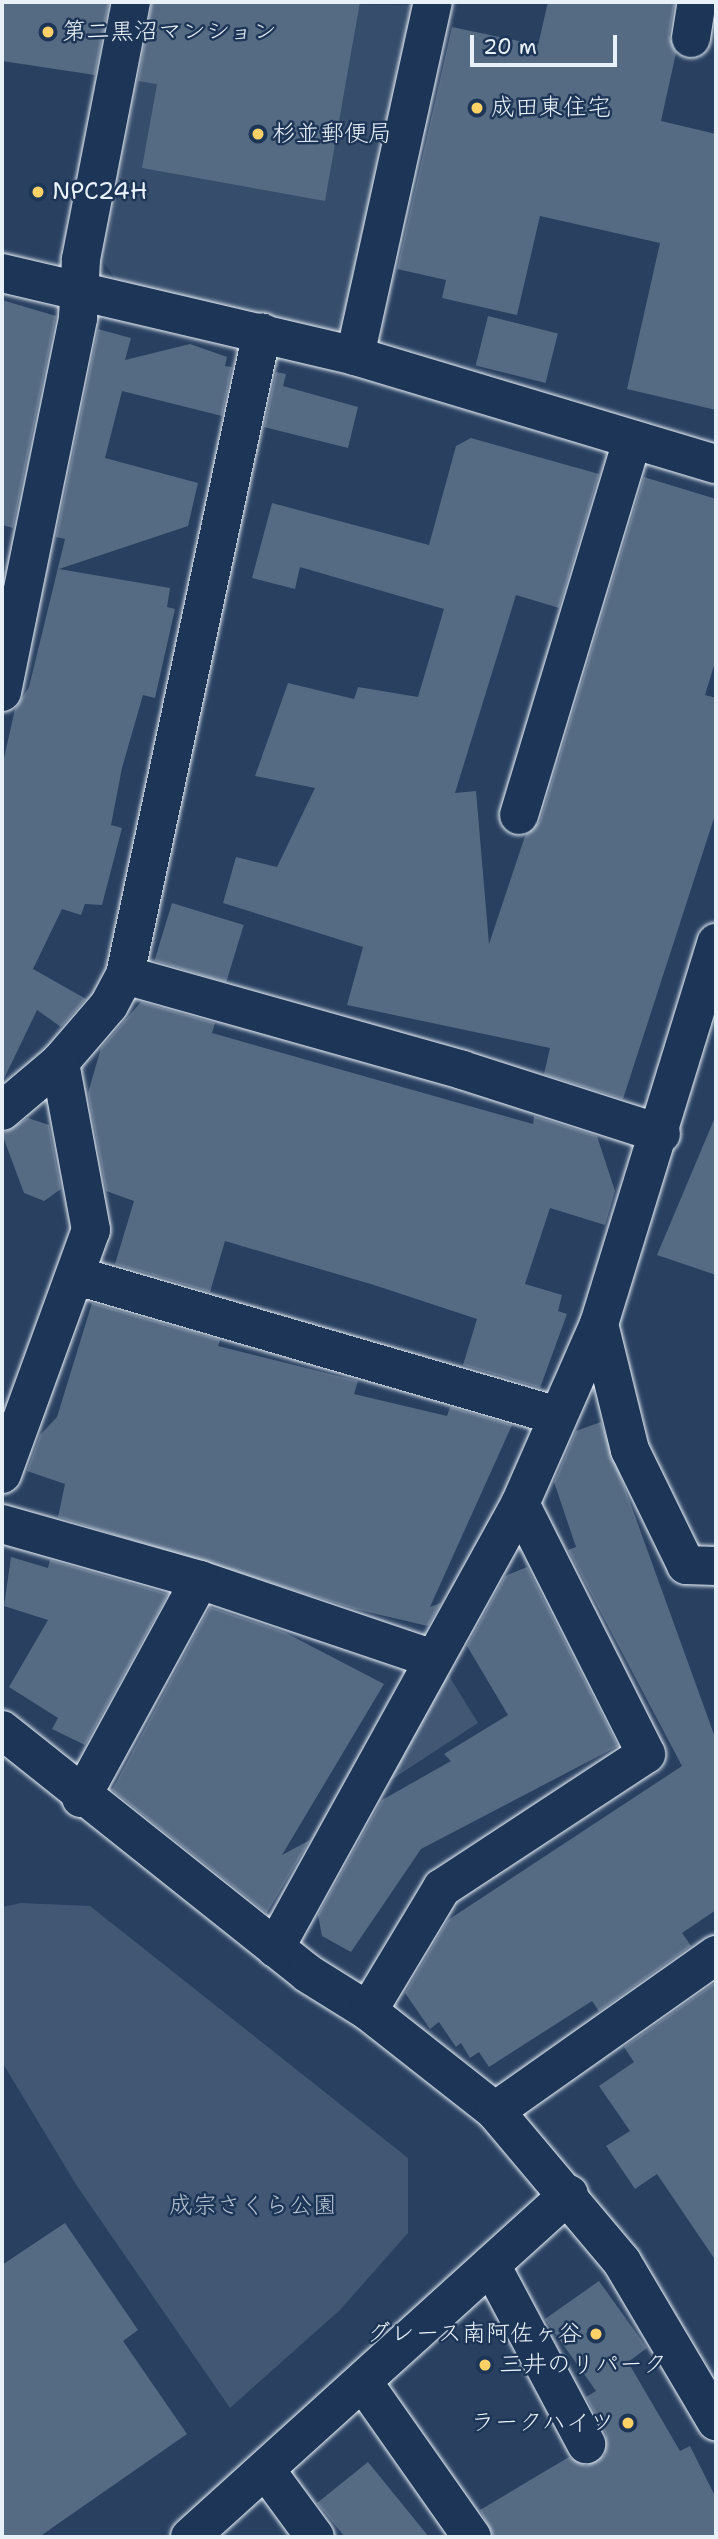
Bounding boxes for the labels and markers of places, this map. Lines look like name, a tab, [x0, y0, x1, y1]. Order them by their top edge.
place label: 第二黒沼マンション	[62, 18, 278, 46]
marker: 第二黒沼マンション	[40, 24, 56, 40]
place label: 成田東住宅	[491, 94, 611, 122]
marker: 成田東住宅	[469, 100, 485, 116]
place label: 杉並郵便局	[272, 120, 392, 148]
marker: 杉並郵便局	[250, 126, 266, 142]
place label: NPC24H	[52, 178, 147, 206]
marker: NPC24H	[30, 184, 46, 200]
place label: グレース南阿佐ヶ谷	[365, 2320, 582, 2348]
marker: グレース南阿佐ヶ谷	[588, 2326, 604, 2342]
place label: 三井のリパーク	[499, 2351, 667, 2379]
marker: 三井のリパーク	[477, 2357, 493, 2373]
place label: ラークハイツ	[470, 2409, 614, 2437]
marker: ラークハイツ	[620, 2415, 636, 2431]

